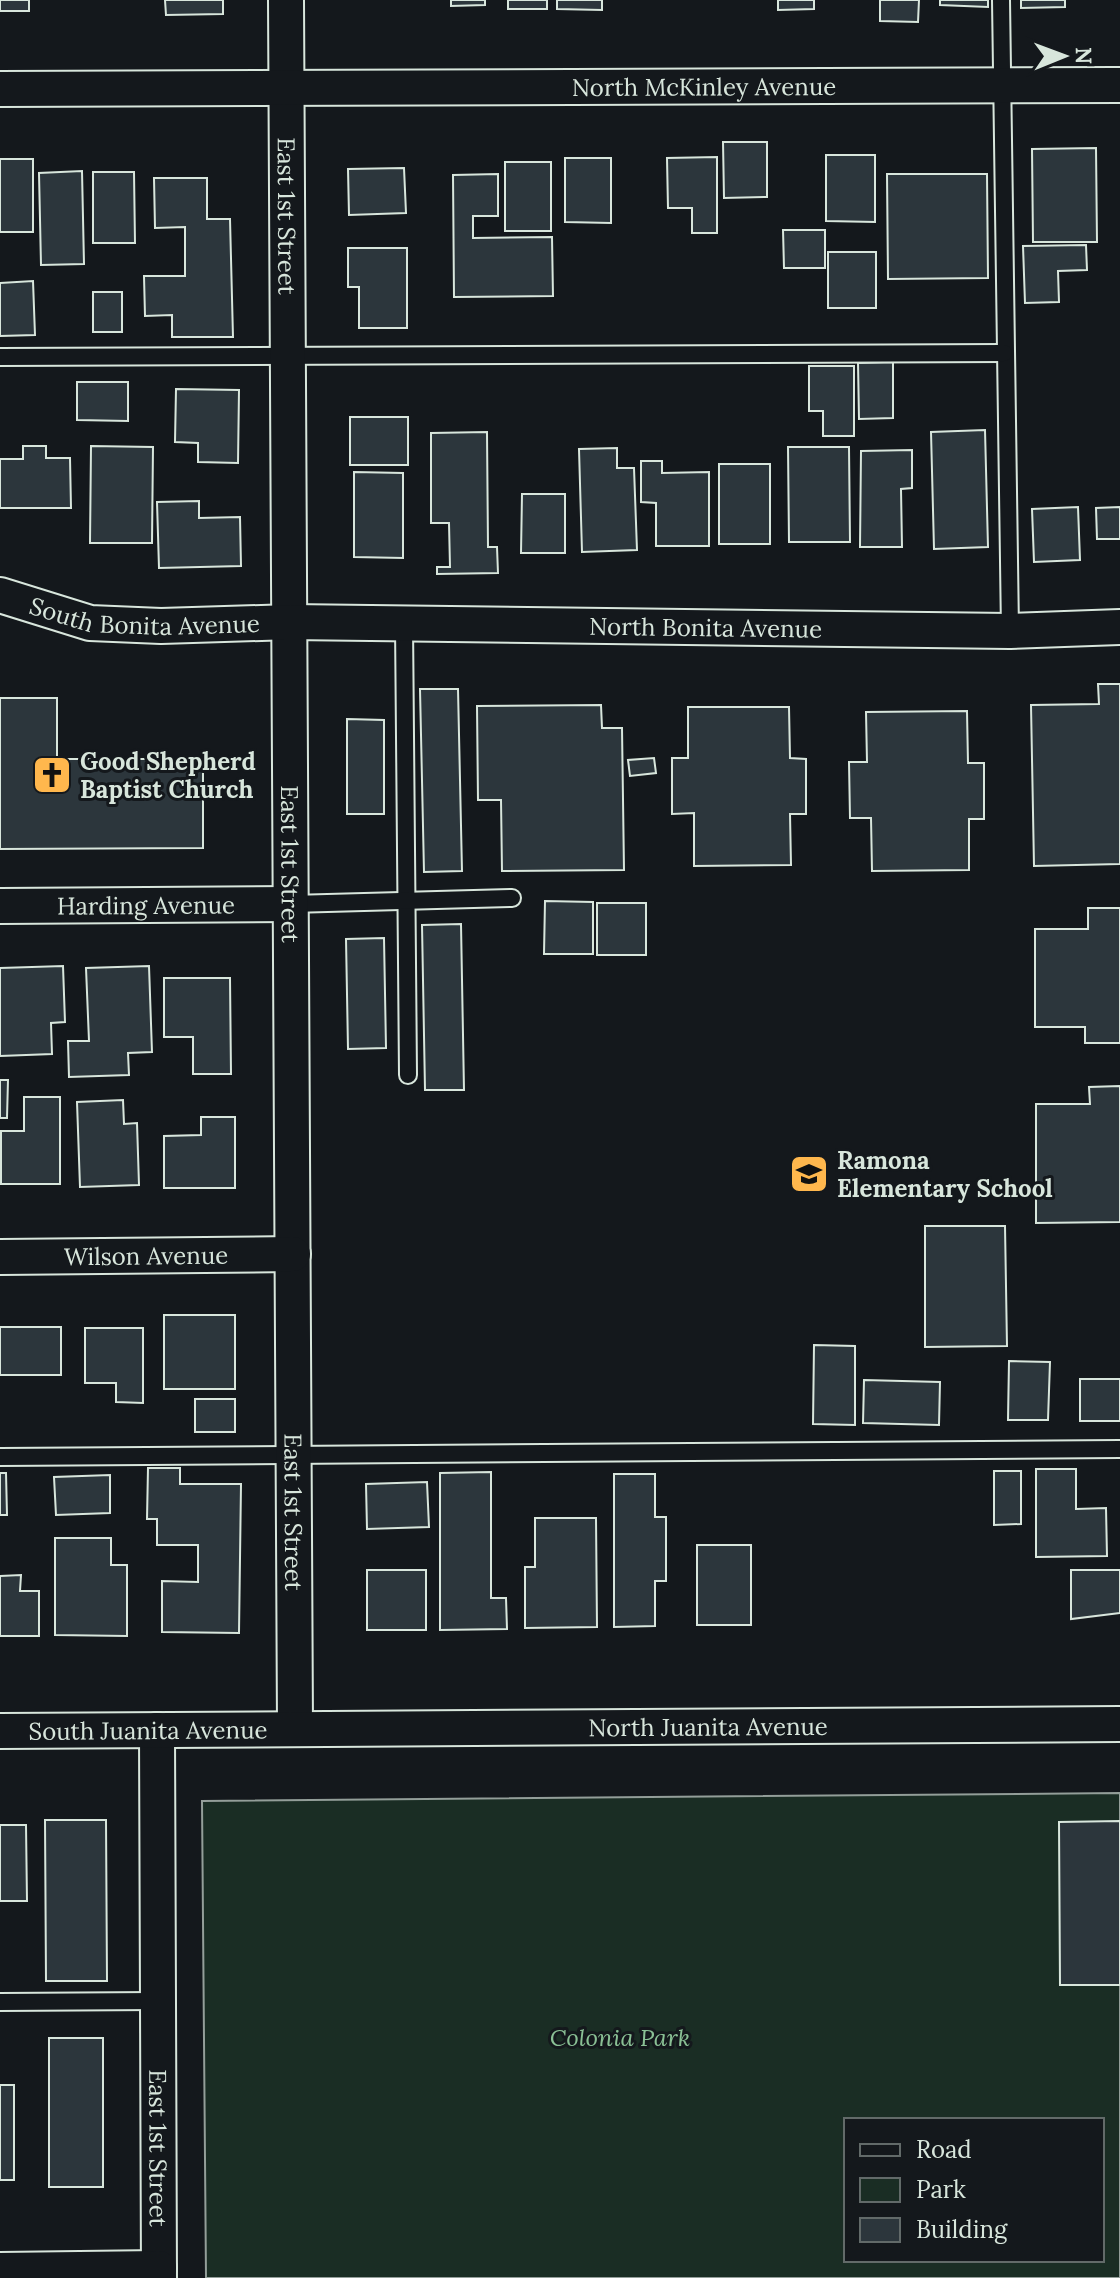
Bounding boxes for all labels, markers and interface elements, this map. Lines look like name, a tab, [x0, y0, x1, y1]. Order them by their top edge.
north arrow	[1024, 16, 1104, 96]
text: N	[1070, 47, 1098, 64]
street label: North McKinley Avenue	[572, 71, 836, 102]
street label: East 1st Street	[271, 137, 303, 296]
street label: South Bonita Avenue	[26, 590, 260, 642]
street label: North Bonita Avenue	[589, 610, 822, 644]
place label: Good Shepherd Baptist Church	[80, 746, 256, 805]
church icon: Good Shepherd Baptist Church	[31, 754, 73, 796]
street label: East 1st Street	[275, 785, 306, 944]
street label: Harding Avenue	[57, 889, 235, 921]
place label: Ramona Elementary School	[837, 1145, 1053, 1204]
school or university icon: Ramona Elementary School	[788, 1153, 830, 1195]
street label: Wilson Avenue	[64, 1239, 228, 1272]
street label: East 1st Street	[278, 1433, 310, 1592]
street label: North Juanita Avenue	[588, 1710, 828, 1743]
street label: South Juanita Avenue	[28, 1714, 268, 1746]
park label: Colonia Park	[550, 2022, 690, 2053]
street label: East 1st Street	[143, 2069, 174, 2228]
legend	[844, 2118, 1104, 2262]
text: Road	[916, 2134, 972, 2165]
text: Park	[916, 2174, 966, 2205]
text: Building	[916, 2214, 1008, 2245]

